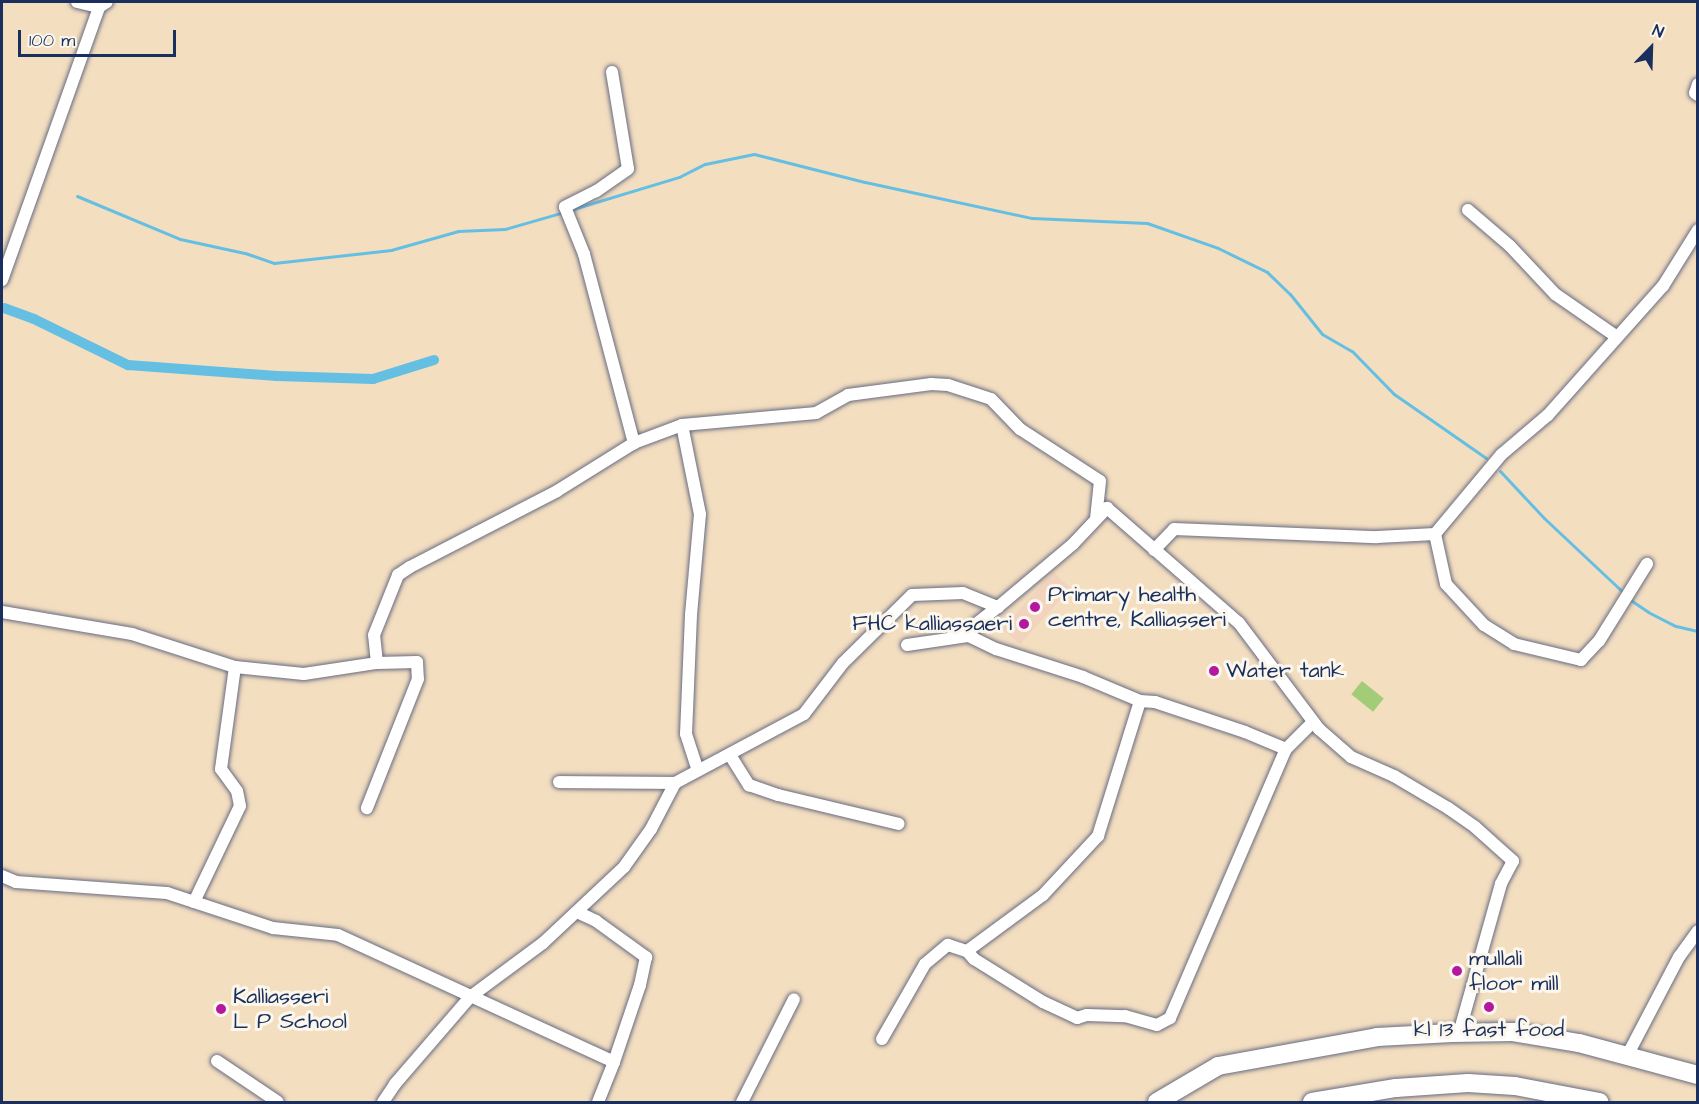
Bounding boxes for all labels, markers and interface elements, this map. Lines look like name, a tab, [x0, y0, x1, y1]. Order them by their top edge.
scale bar	[21, 18, 178, 56]
north arrow	[1621, 18, 1681, 78]
text: N	[1649, 19, 1667, 44]
text: 100 m	[29, 28, 75, 53]
place label: Primary health centre, Kalliasseri	[1048, 581, 1226, 632]
marker: Primary health centre, Kalliasseri	[1026, 598, 1044, 616]
place label: FHC kalliassaeri	[852, 611, 1012, 637]
marker: FHC kalliassaeri	[1017, 617, 1031, 631]
place label: Water tank	[1226, 658, 1344, 684]
marker: Water tank	[1207, 664, 1221, 678]
place label: mullali floor mill	[1469, 945, 1559, 996]
marker: mullali floor mill	[1450, 964, 1464, 978]
place label: Kalliasseri L P School	[233, 983, 347, 1034]
marker: kl 13 fast food	[1482, 1000, 1496, 1014]
marker: Kalliasseri L P School	[214, 1002, 228, 1016]
place label: kl 13 fast food	[1414, 1017, 1564, 1043]

